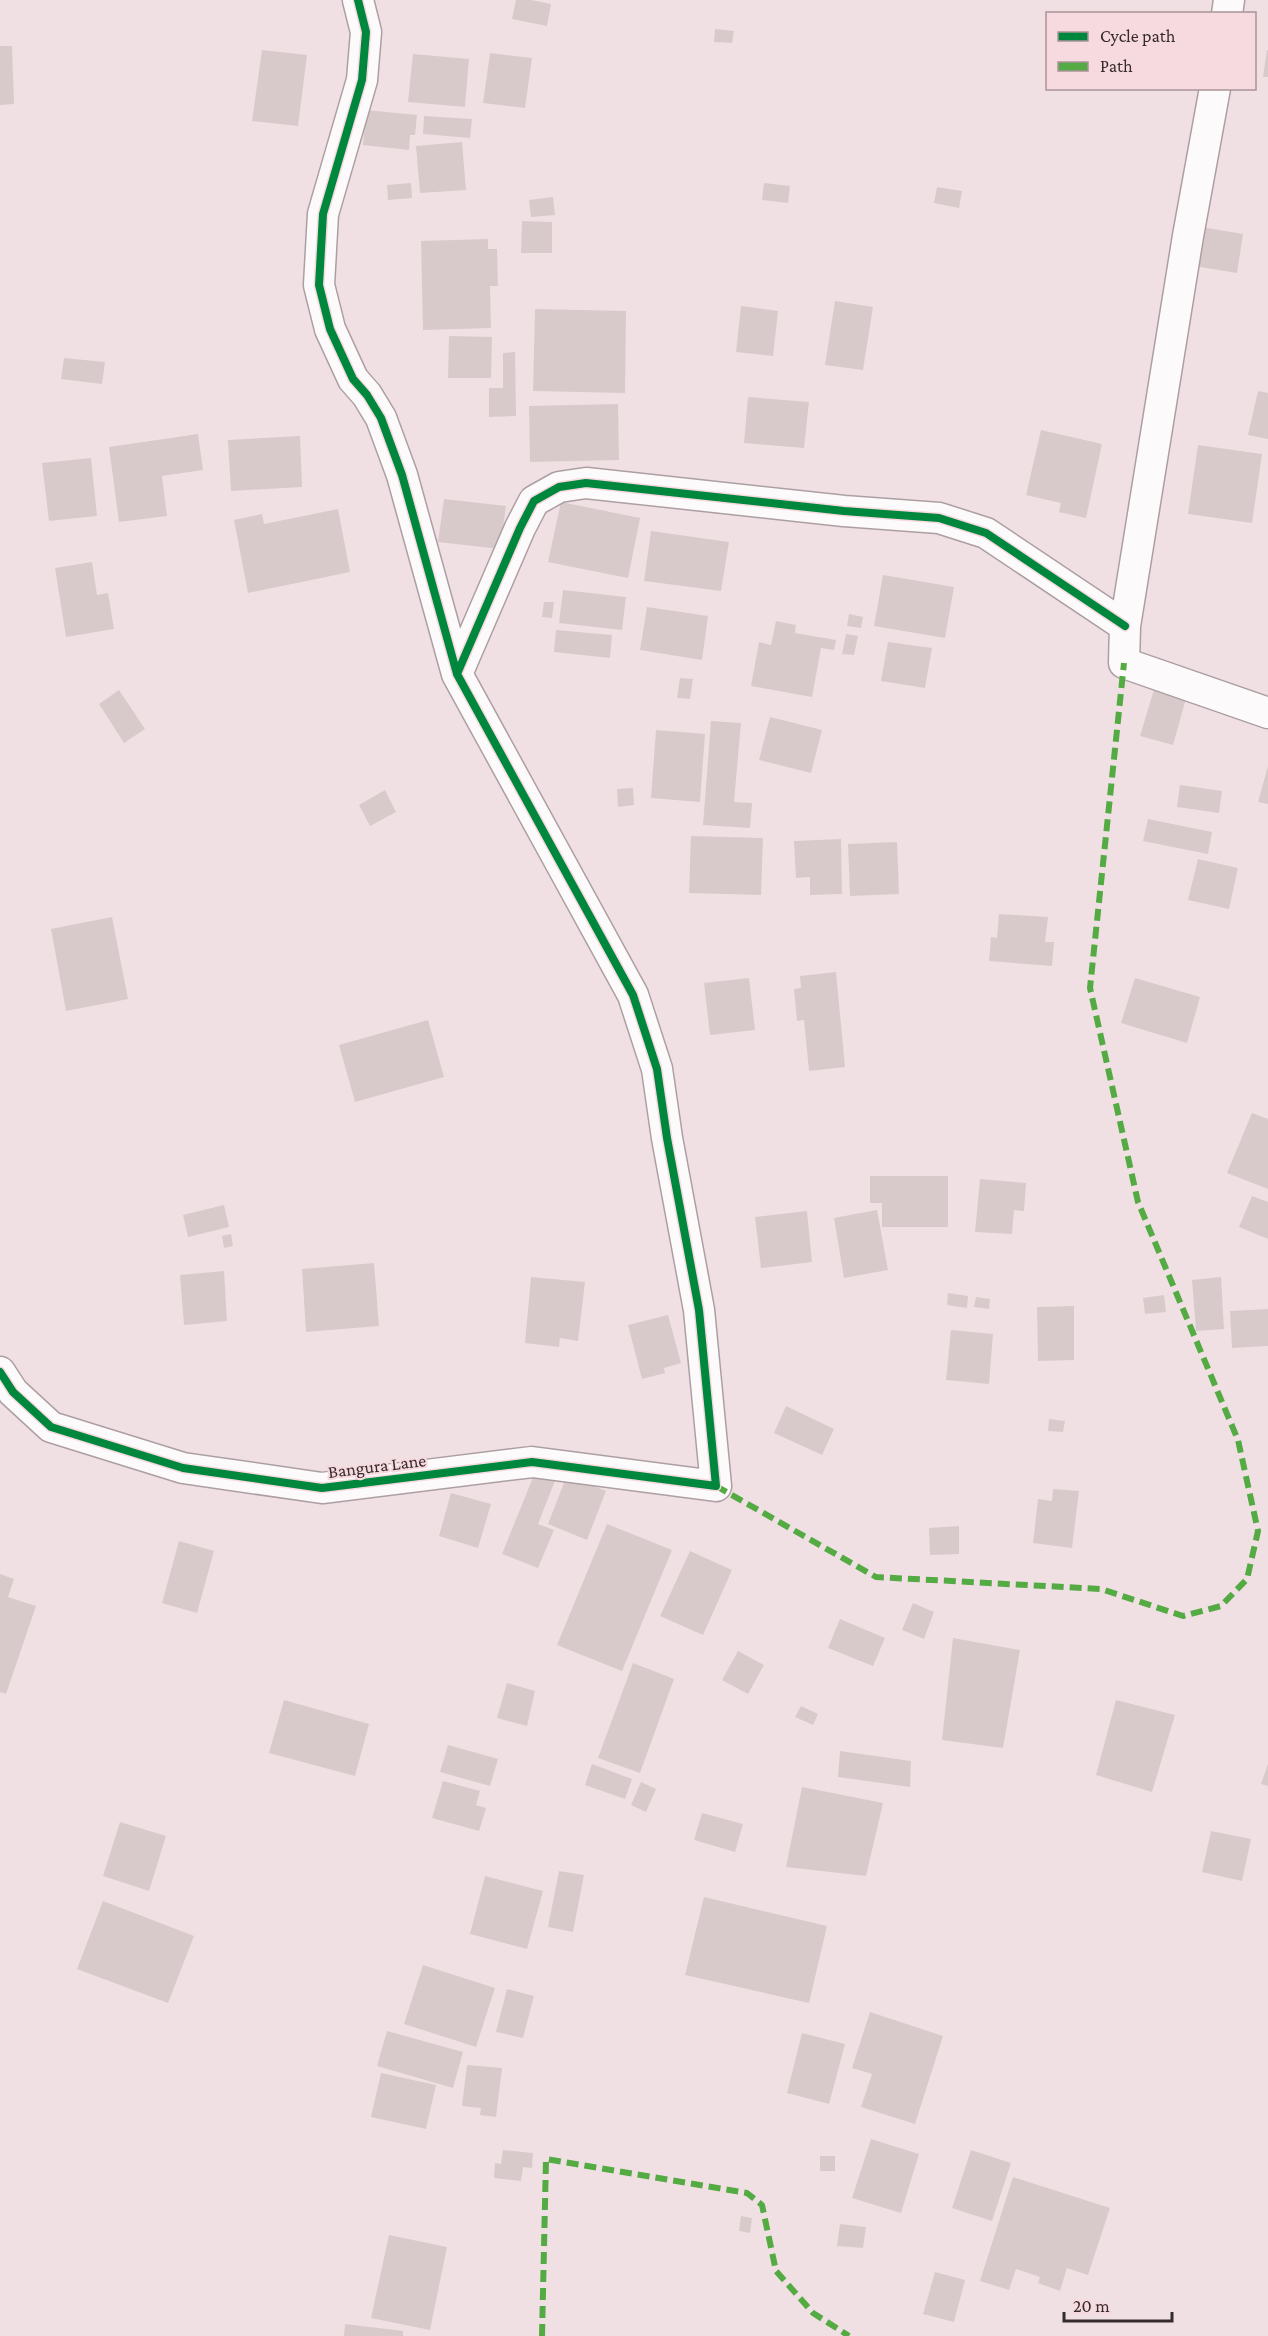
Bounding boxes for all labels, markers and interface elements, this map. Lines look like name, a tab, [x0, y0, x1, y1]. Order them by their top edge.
legend	[1046, 12, 1256, 90]
text: Cycle path	[1100, 26, 1176, 46]
text: Path	[1100, 56, 1133, 76]
street label: Bangura Lane	[327, 1450, 427, 1482]
scale bar	[1064, 2285, 1172, 2323]
text: 20 m	[1073, 2296, 1110, 2316]

